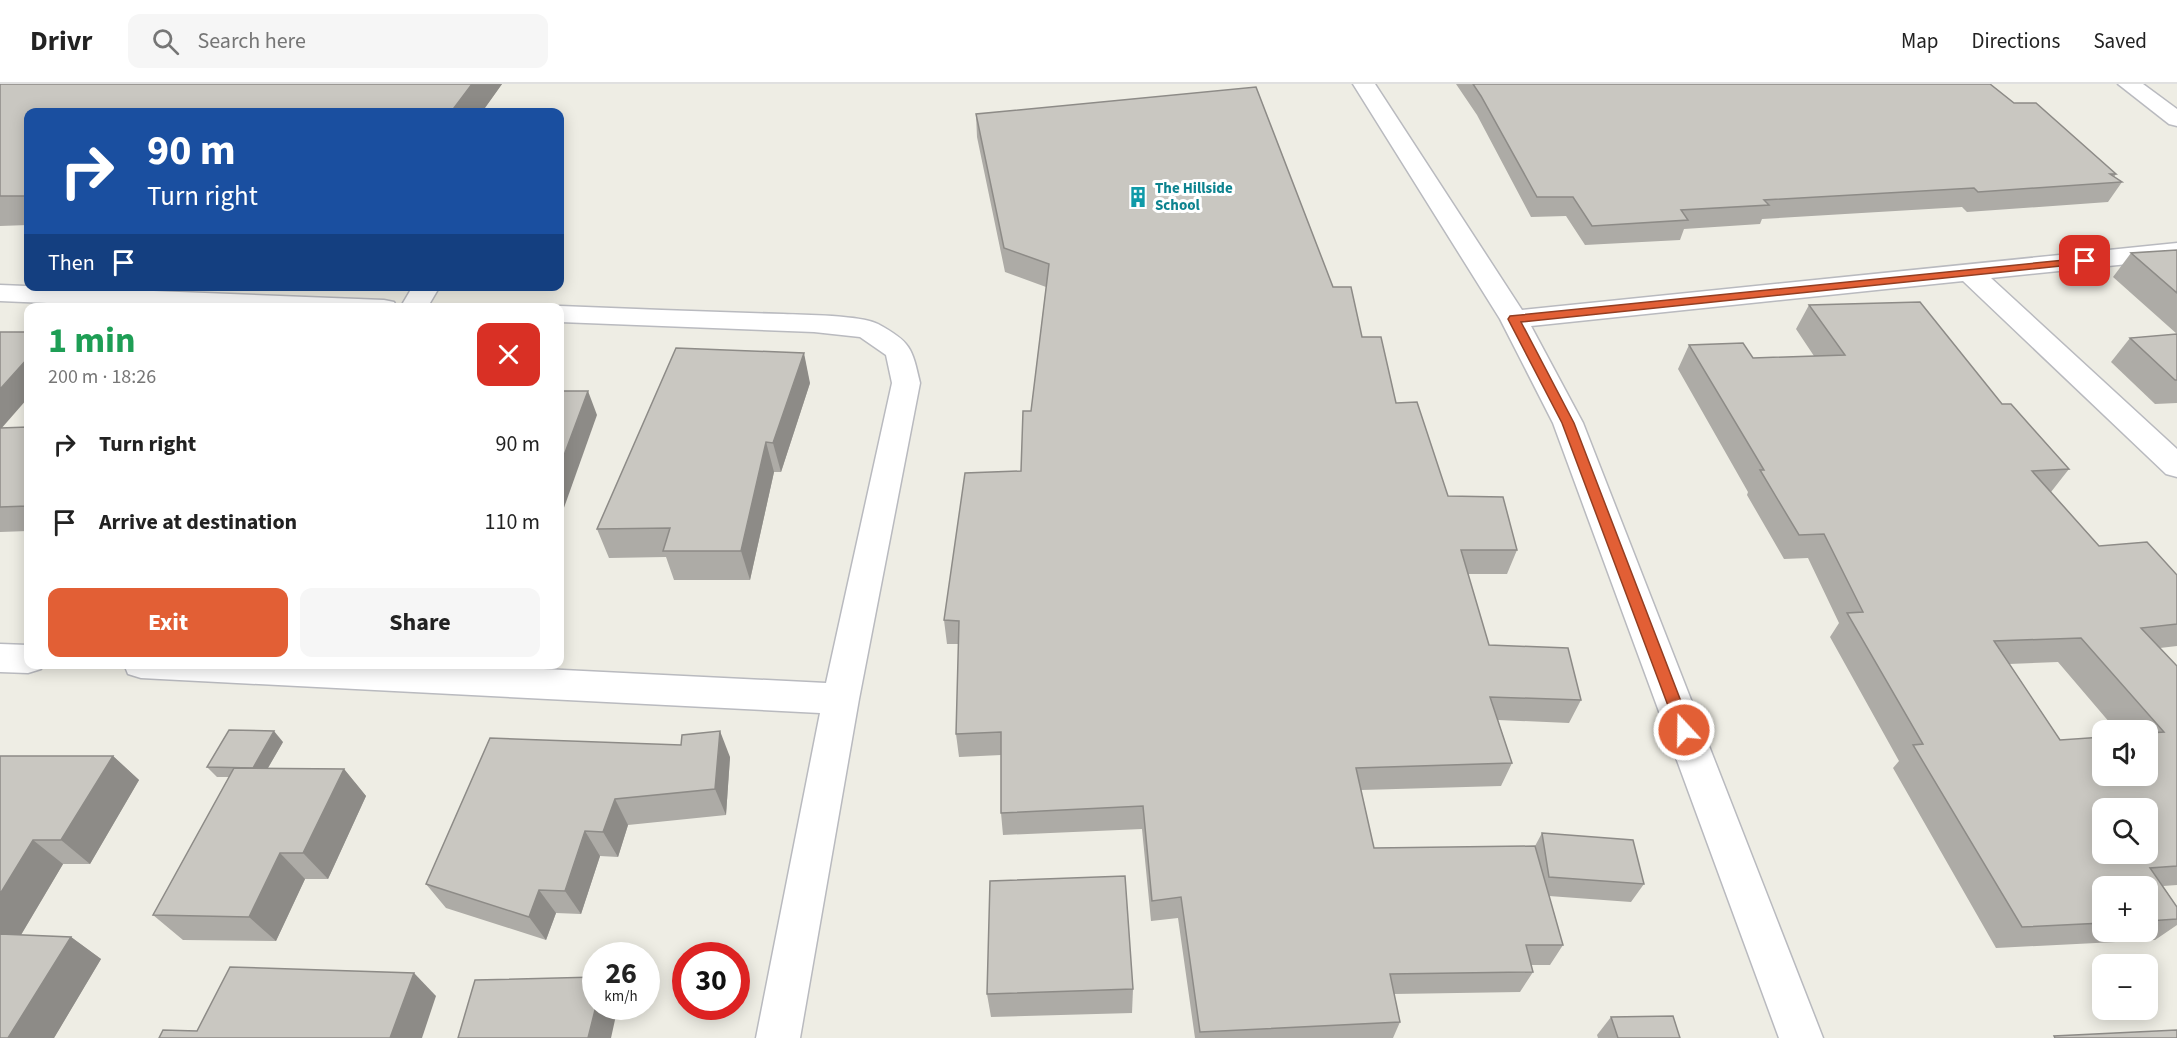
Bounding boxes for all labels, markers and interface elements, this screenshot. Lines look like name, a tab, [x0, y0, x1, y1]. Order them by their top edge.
search box	[128, 14, 548, 68]
text: Drivr	[30, 21, 92, 61]
icon: search	[149, 25, 182, 58]
text: Search here	[197, 25, 306, 57]
text: Map	[1901, 26, 1939, 56]
text: Directions	[1972, 26, 2060, 56]
text: Saved	[2093, 26, 2147, 56]
text: 90 m	[147, 121, 236, 181]
icon: right	[48, 132, 126, 210]
text: Turn right	[147, 177, 258, 216]
place label: The Hillside School	[1155, 178, 1233, 216]
building icon: The Hillside School	[1126, 185, 1150, 209]
pin	[2059, 235, 2110, 286]
icon: arrive	[2068, 244, 2101, 277]
icon: arrive	[107, 246, 140, 279]
text: Then	[48, 247, 95, 279]
text: 1 min	[48, 315, 136, 366]
button: close	[477, 323, 540, 386]
text: 200 m · 18:26	[48, 363, 156, 391]
icon: right	[48, 428, 81, 461]
text: Turn right	[99, 428, 196, 460]
text: 90 m	[495, 428, 540, 460]
icon: arrive	[48, 506, 81, 539]
text: Arrive at destination	[99, 506, 297, 538]
text: 110 m	[485, 506, 540, 538]
button: Exit	[48, 588, 288, 657]
button: Share	[300, 588, 540, 657]
position arrow	[1652, 698, 1716, 762]
map controls	[2092, 720, 2158, 1020]
button: sound	[2092, 720, 2158, 786]
button: search	[2092, 798, 2158, 864]
button: +	[2092, 876, 2158, 942]
speed limit sign: 30	[672, 942, 750, 1020]
text: 26	[605, 952, 637, 995]
button: −	[2092, 954, 2158, 1020]
text: km/h	[604, 986, 638, 1007]

